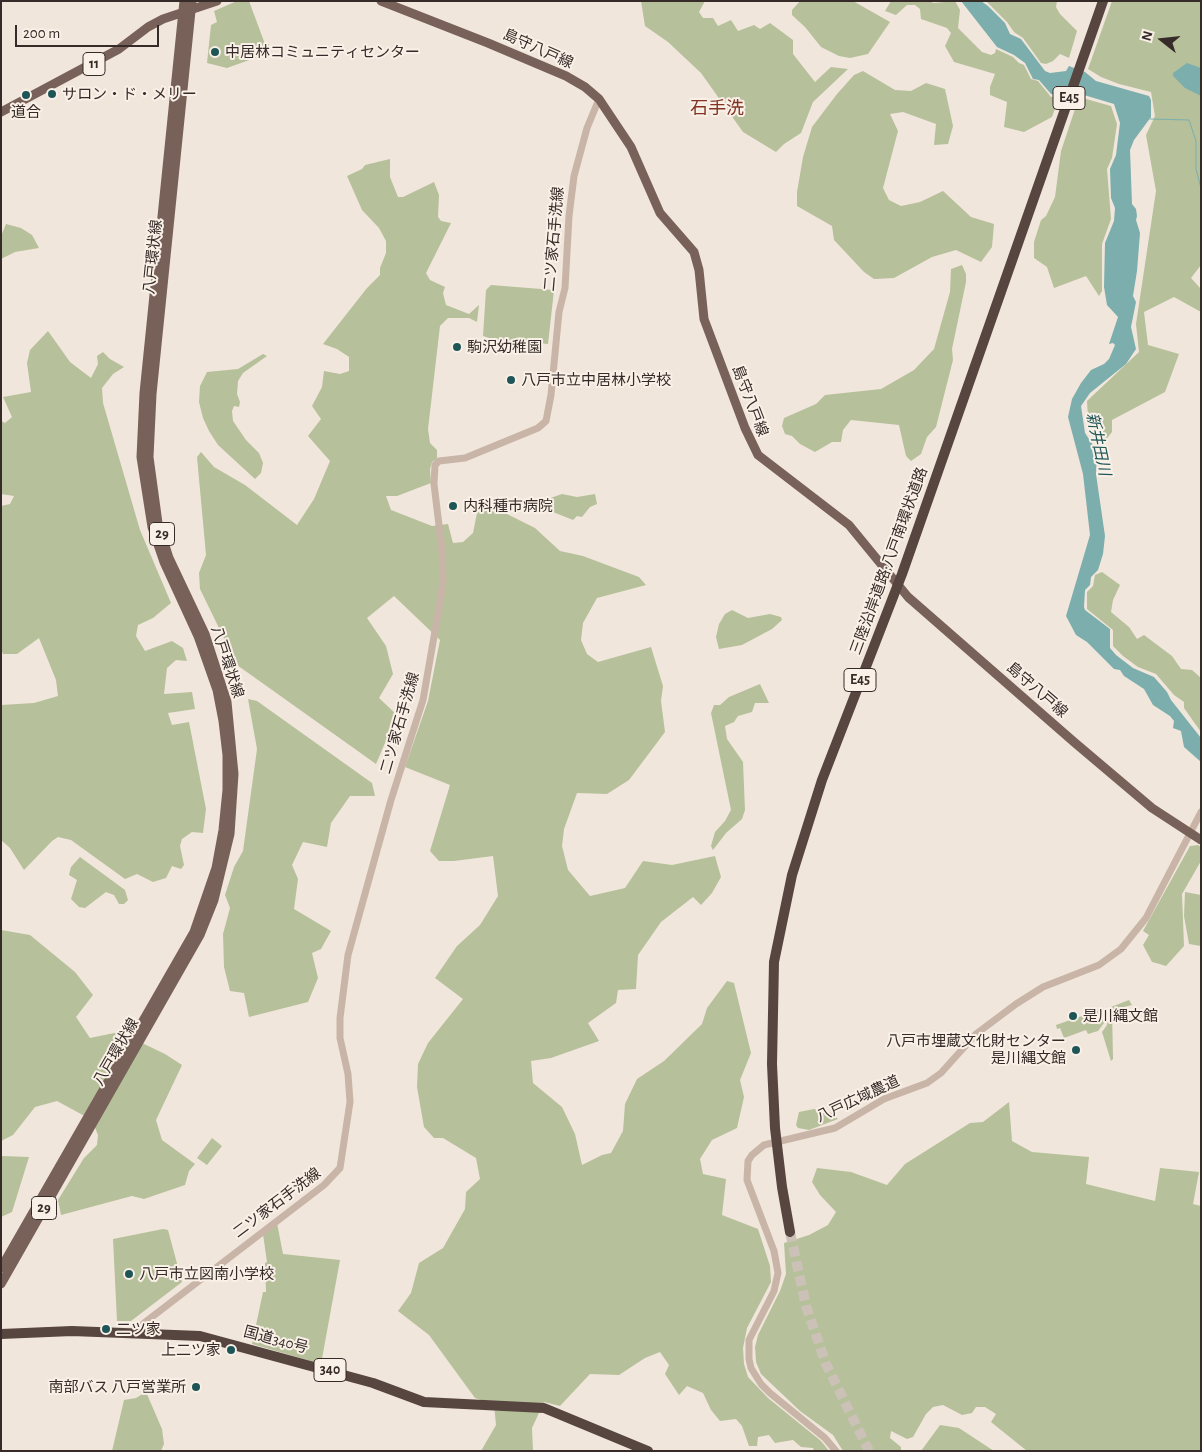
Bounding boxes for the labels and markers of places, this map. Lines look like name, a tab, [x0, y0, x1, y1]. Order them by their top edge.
place label: 中居林コミュニティセンター	[225, 43, 420, 61]
marker: 中居林コミュニティセンター	[209, 46, 221, 58]
place label: サロン・ド・メリー	[62, 85, 197, 103]
marker: サロン・ド・メリー	[46, 88, 58, 100]
marker: 道合	[20, 89, 32, 101]
place label: 道合	[11, 103, 41, 121]
place label: 駒沢幼稚園	[467, 338, 542, 356]
marker: 駒沢幼稚園	[451, 341, 463, 353]
place label: 八戸市立中居林小学校	[521, 371, 671, 389]
marker: 八戸市立中居林小学校	[505, 374, 517, 386]
place label: 内科種市病院	[463, 497, 553, 515]
marker: 内科種市病院	[447, 500, 459, 512]
place label: 是川縄文館	[1083, 1007, 1158, 1025]
marker: 是川縄文館	[1067, 1010, 1079, 1022]
place label: 八戸市埋蔵文化財センター 是川縄文館	[886, 1032, 1066, 1067]
marker: 八戸市埋蔵文化財センター 是川縄文館	[1070, 1044, 1082, 1056]
place label: 八戸市立図南小学校	[139, 1265, 274, 1283]
marker: 八戸市立図南小学校	[123, 1268, 135, 1280]
place label: 二ツ家	[116, 1320, 161, 1338]
marker: 二ツ家	[100, 1323, 112, 1335]
place label: 上二ツ家	[161, 1341, 221, 1359]
marker: 上二ツ家	[225, 1344, 237, 1356]
place label: 南部バス 八戸営業所	[49, 1378, 186, 1396]
marker: 南部バス 八戸営業所	[190, 1381, 202, 1393]

